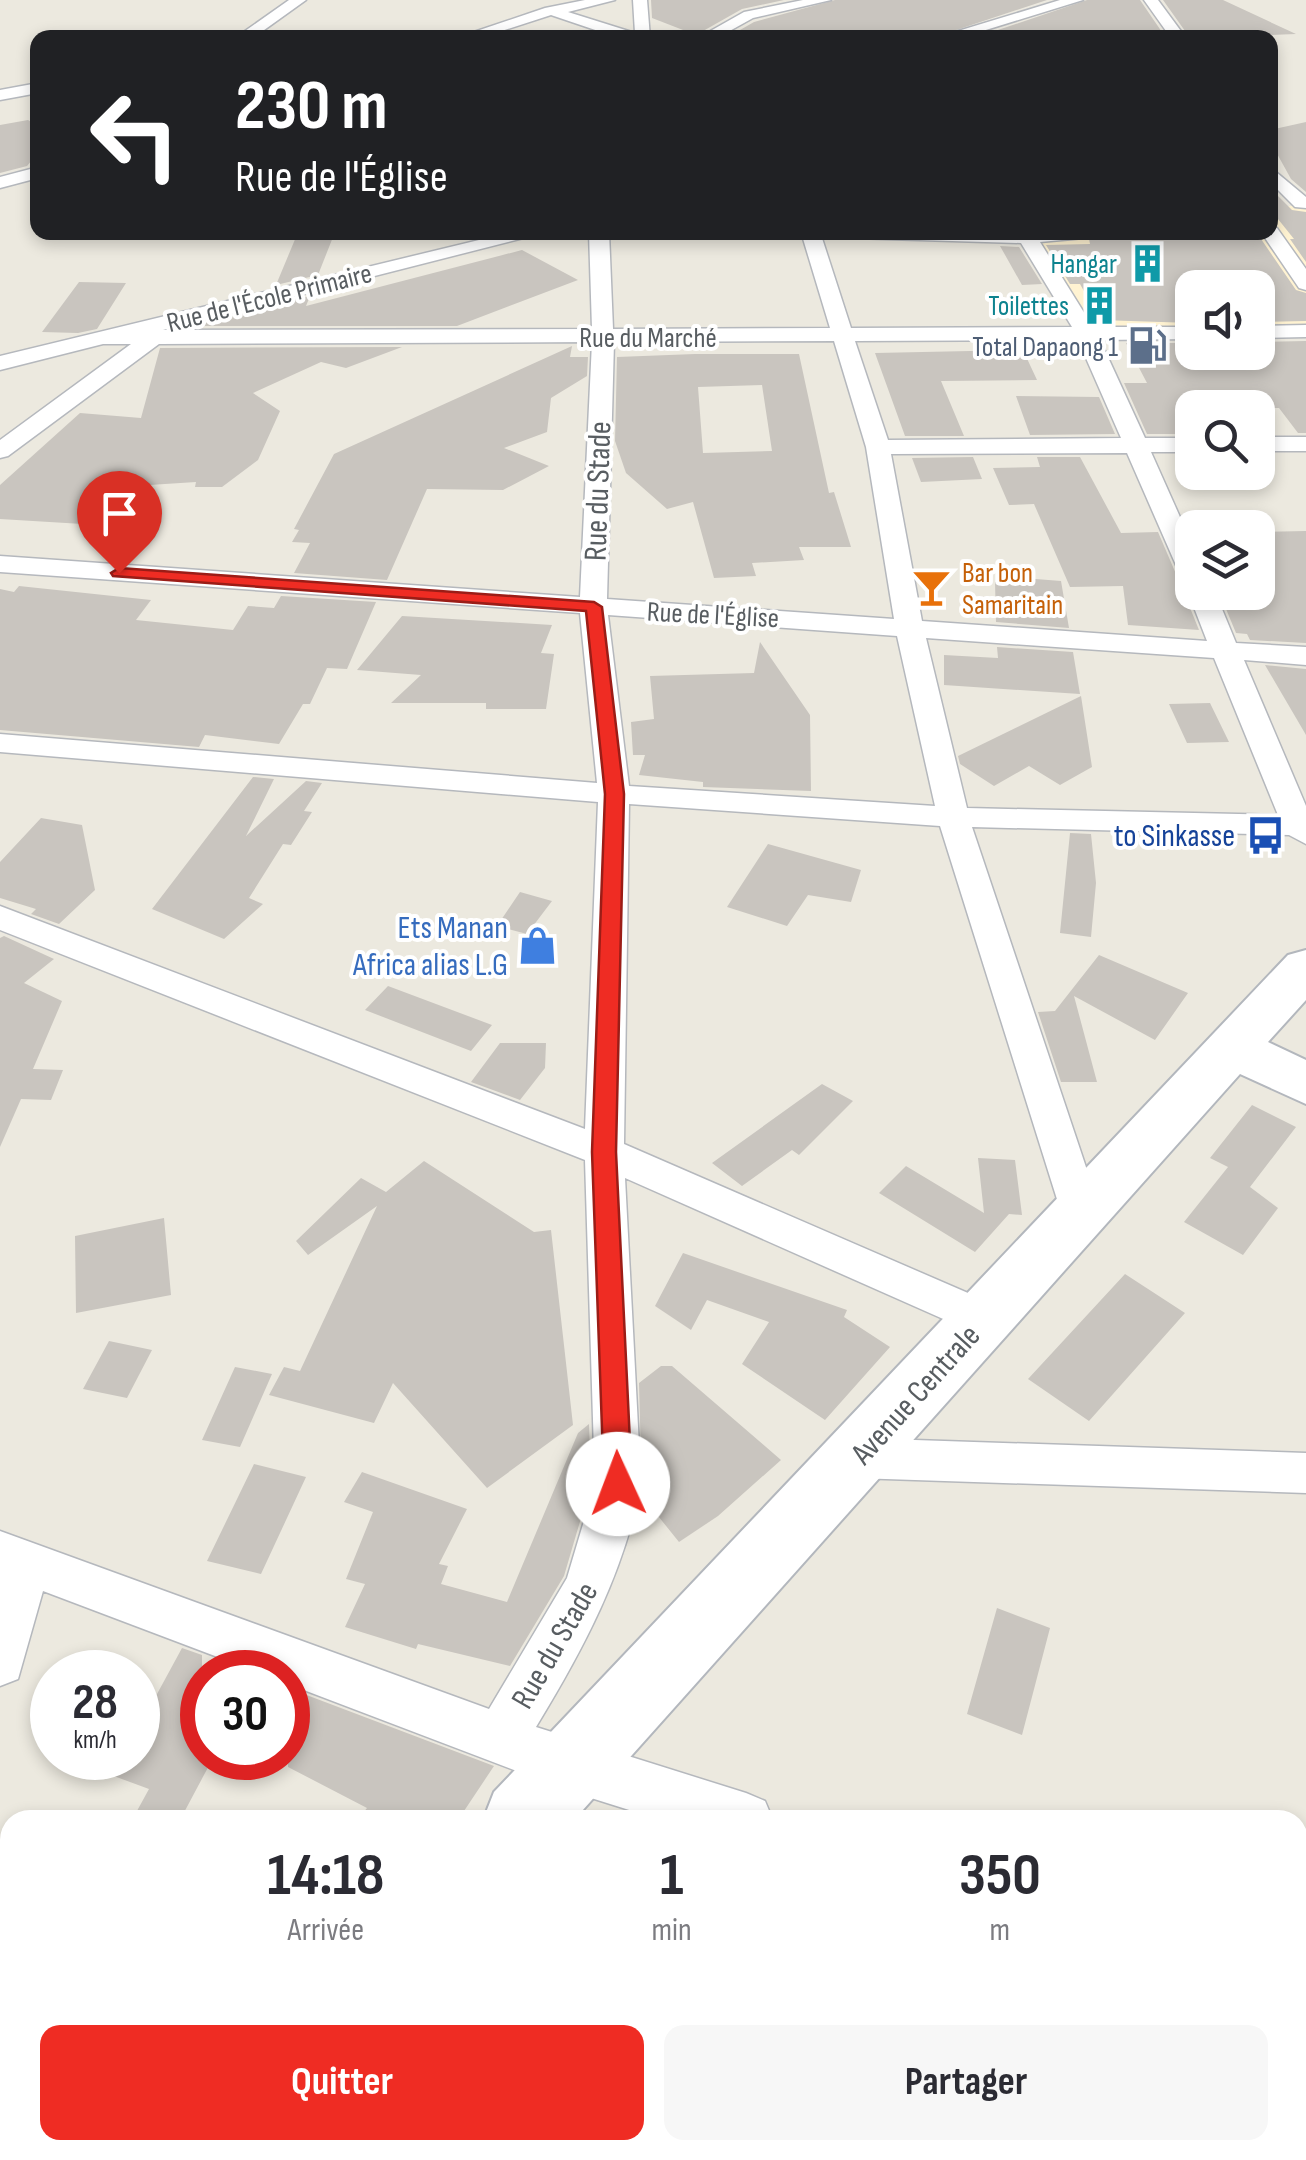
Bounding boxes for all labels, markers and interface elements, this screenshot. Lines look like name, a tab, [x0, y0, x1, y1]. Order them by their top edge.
text: 230 m	[235, 65, 388, 149]
icon: left	[70, 70, 200, 200]
text: Rue de l'Église	[235, 150, 448, 205]
building icon: Hangar	[1126, 242, 1168, 284]
place label: Hangar	[1050, 248, 1117, 281]
street label: Rue de l'École Primaire	[163, 257, 375, 340]
map controls	[1175, 270, 1275, 610]
button: sound	[1175, 270, 1275, 370]
building icon: Toilettes	[1078, 284, 1120, 326]
place label: Toilettes	[988, 290, 1069, 323]
street label: Rue du Marché	[579, 322, 717, 355]
fuel station icon: Total Dapaong 1	[1127, 325, 1169, 367]
place label: Total Dapaong 1	[972, 331, 1118, 364]
button: search	[1175, 390, 1275, 490]
street label: Rue du Stade	[577, 421, 620, 562]
pin	[77, 471, 162, 574]
icon: arrive	[92, 486, 147, 541]
button: layers	[1175, 510, 1275, 610]
place label: Bar bon Samaritain	[962, 557, 1063, 622]
bar icon: Bar bon Samaritain	[911, 567, 953, 609]
street label: Rue de l'Église	[646, 596, 780, 635]
bus stop icon: to Sinkasse	[1244, 814, 1286, 856]
place label: to Sinkasse	[1114, 817, 1235, 856]
place label: Ets Manan Africa alias L.G	[352, 909, 508, 985]
shop icon: Ets Manan Africa alias L.G	[517, 924, 559, 966]
street label: Avenue Centrale	[842, 1317, 989, 1474]
position arrow	[566, 1432, 670, 1536]
street label: Rue du Stade	[503, 1575, 607, 1716]
speed limit sign: 30	[180, 1650, 310, 1780]
text: 28	[72, 1673, 118, 1733]
text: km/h	[73, 1725, 117, 1756]
text: 14:18	[267, 1840, 384, 1912]
text: 1	[660, 1840, 683, 1912]
text: 350	[959, 1840, 1041, 1912]
text: Arrivée	[288, 1911, 364, 1950]
text: min	[652, 1911, 692, 1950]
text: m	[990, 1911, 1010, 1950]
button: Quitter	[40, 2025, 644, 2140]
button: Partager	[664, 2025, 1268, 2140]

